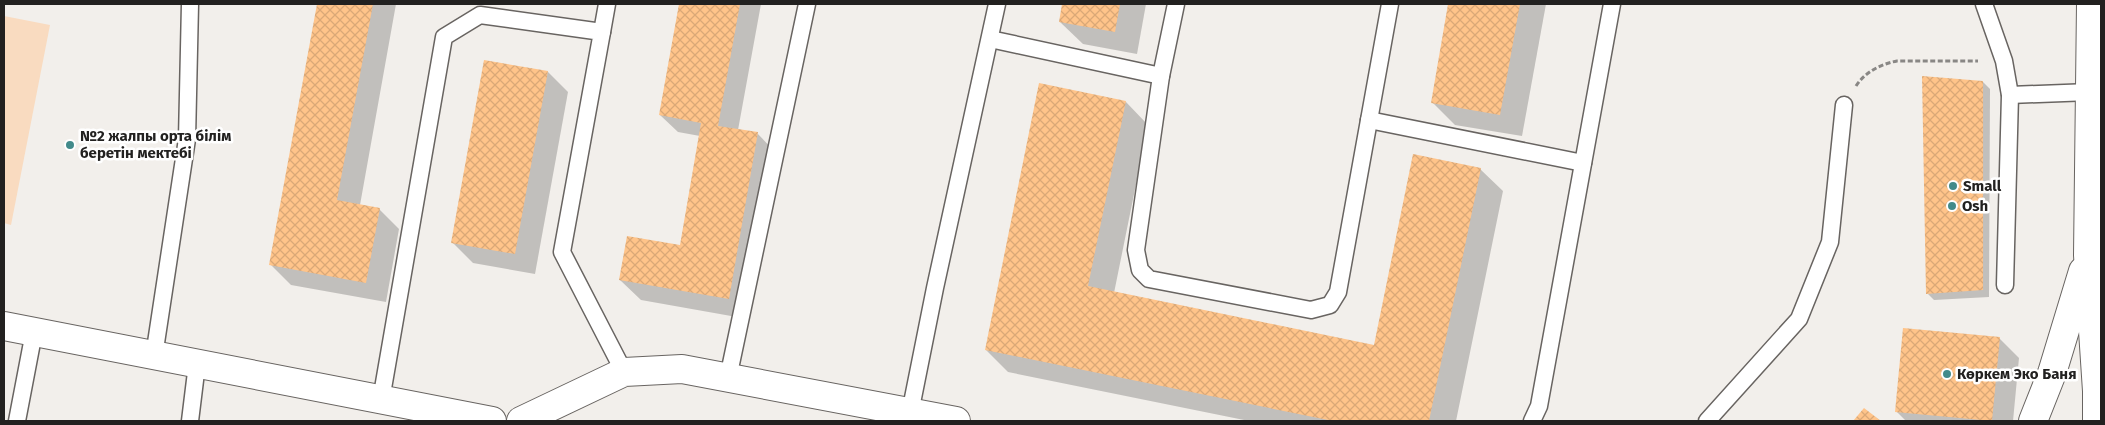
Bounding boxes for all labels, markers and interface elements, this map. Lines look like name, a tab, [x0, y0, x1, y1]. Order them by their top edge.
place label: №2 жалпы орта білім беретін мектебі	[80, 127, 231, 162]
marker: №2 жалпы орта білім беретін мектебі	[64, 139, 76, 151]
place label: Small	[1963, 177, 2002, 195]
marker: Small	[1947, 180, 1959, 192]
place label: Osh	[1962, 197, 1988, 215]
marker: Osh	[1946, 200, 1958, 212]
place label: Көркем Эко Баня	[1957, 365, 2077, 383]
marker: Көркем Эко Баня	[1941, 368, 1953, 380]

